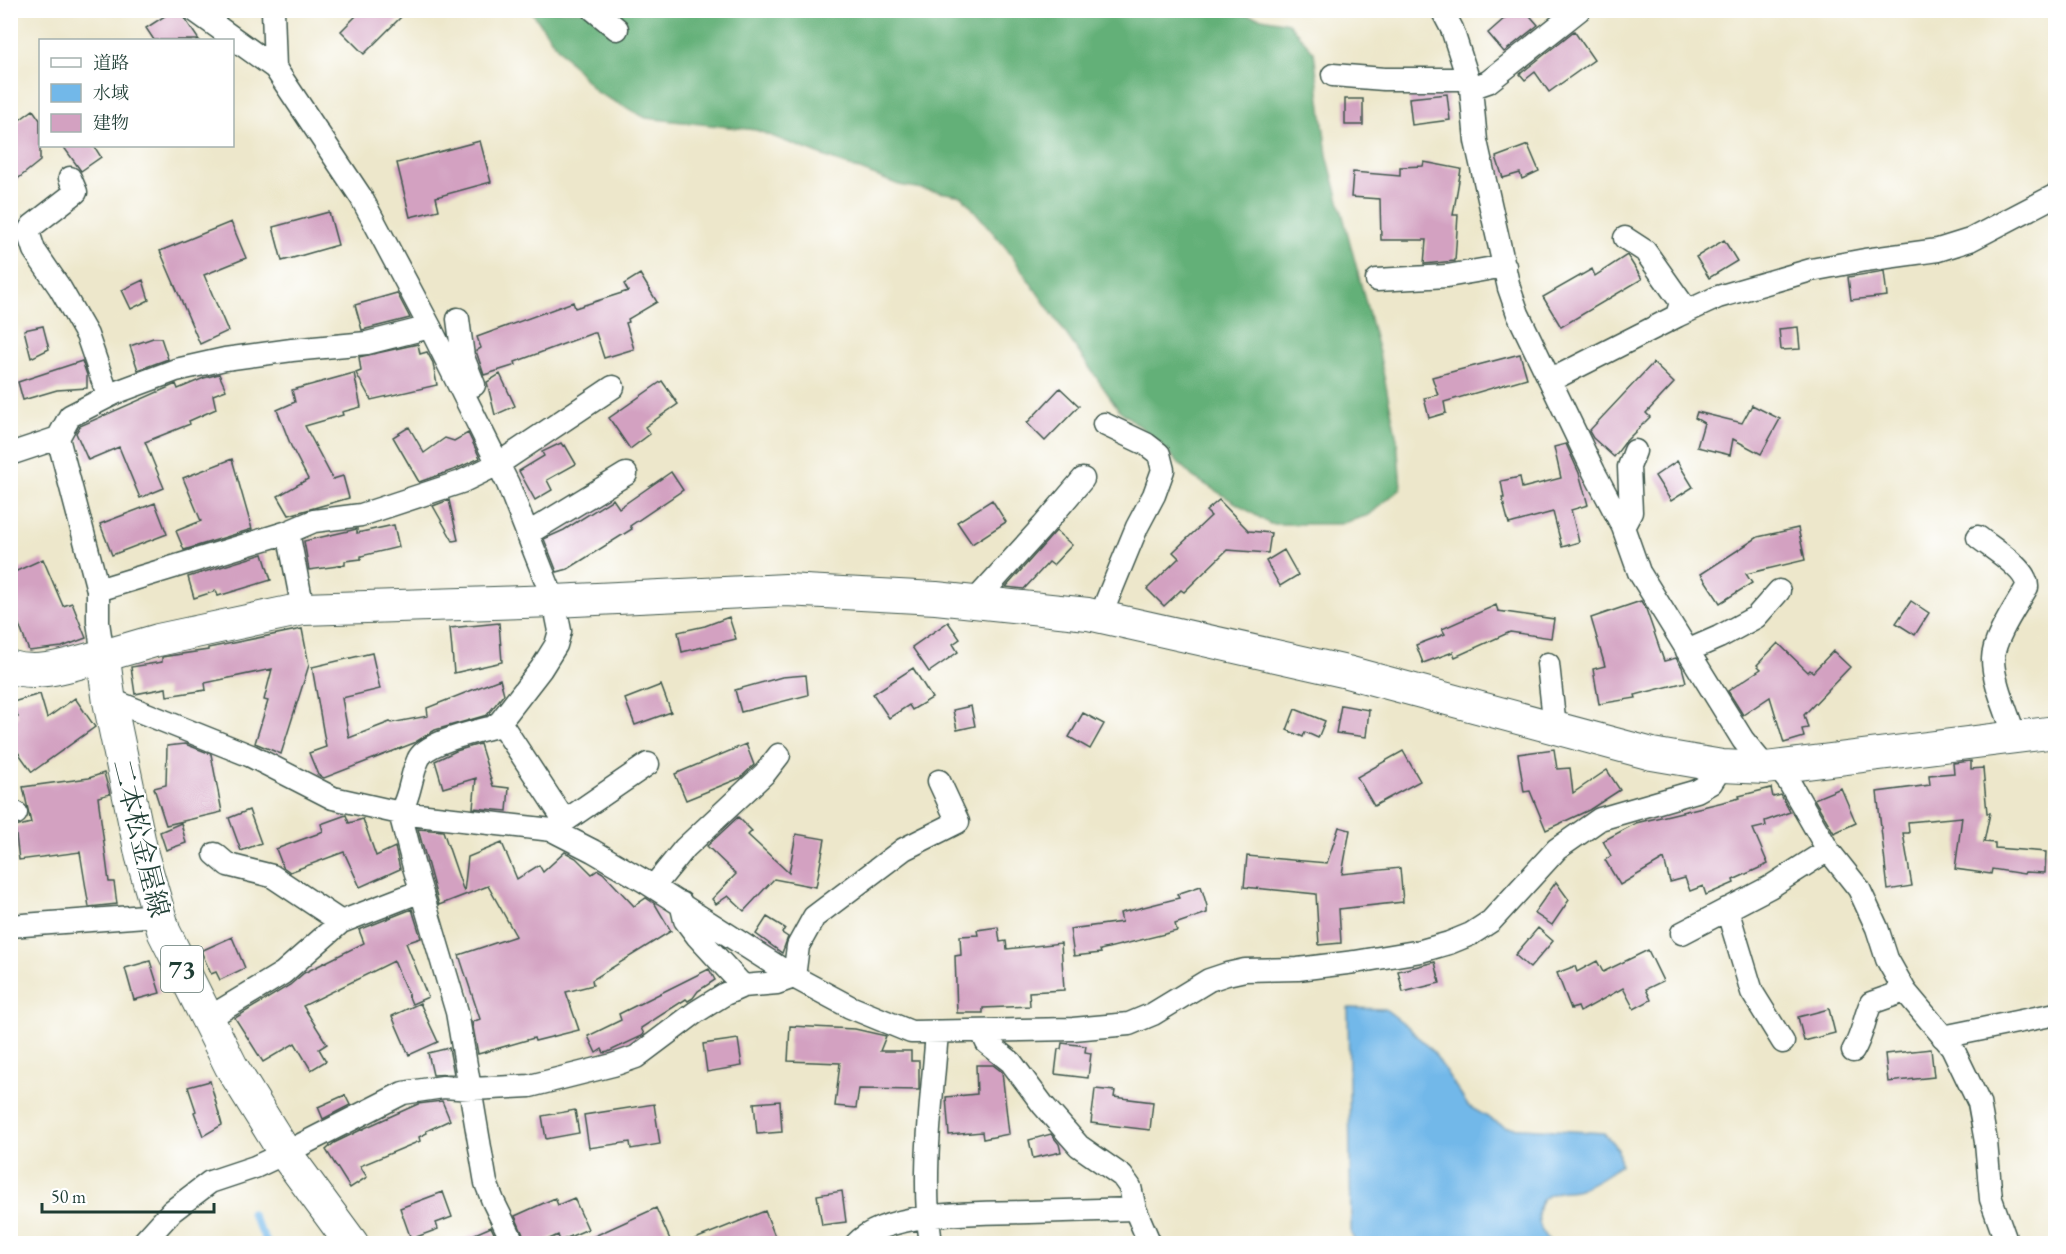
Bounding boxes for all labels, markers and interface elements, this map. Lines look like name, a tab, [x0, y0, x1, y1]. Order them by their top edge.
legend	[39, 39, 234, 147]
text: 道路	[93, 51, 129, 74]
text: 水域	[93, 81, 129, 104]
text: 建物	[93, 111, 129, 134]
street label: 二本松金屋線	[104, 755, 178, 921]
road number: 73	[161, 946, 203, 992]
scale bar	[42, 1176, 214, 1214]
text: 50 m	[51, 1185, 86, 1208]

